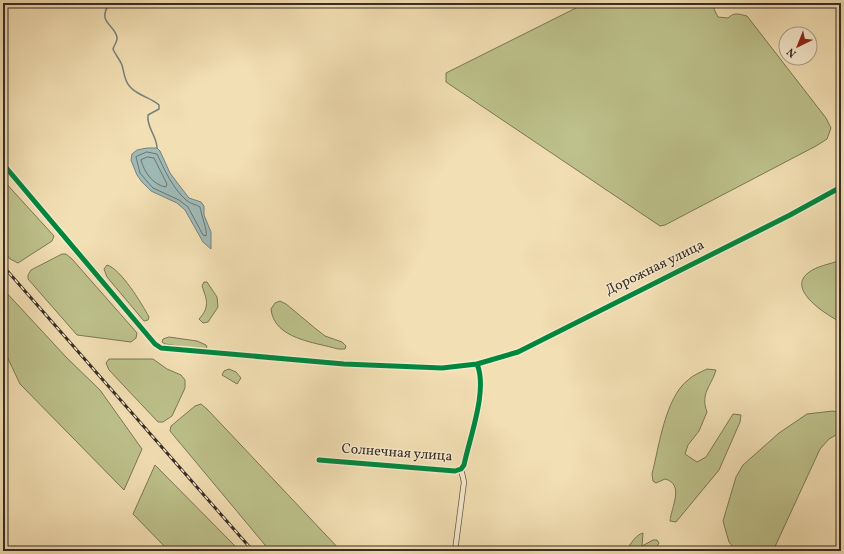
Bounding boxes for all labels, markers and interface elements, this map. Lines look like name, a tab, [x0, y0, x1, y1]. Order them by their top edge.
north arrow	[778, 26, 818, 66]
text: N	[784, 44, 800, 60]
street label: Дорожная улица	[602, 236, 708, 300]
street label: Солнечная улица	[341, 440, 453, 466]

